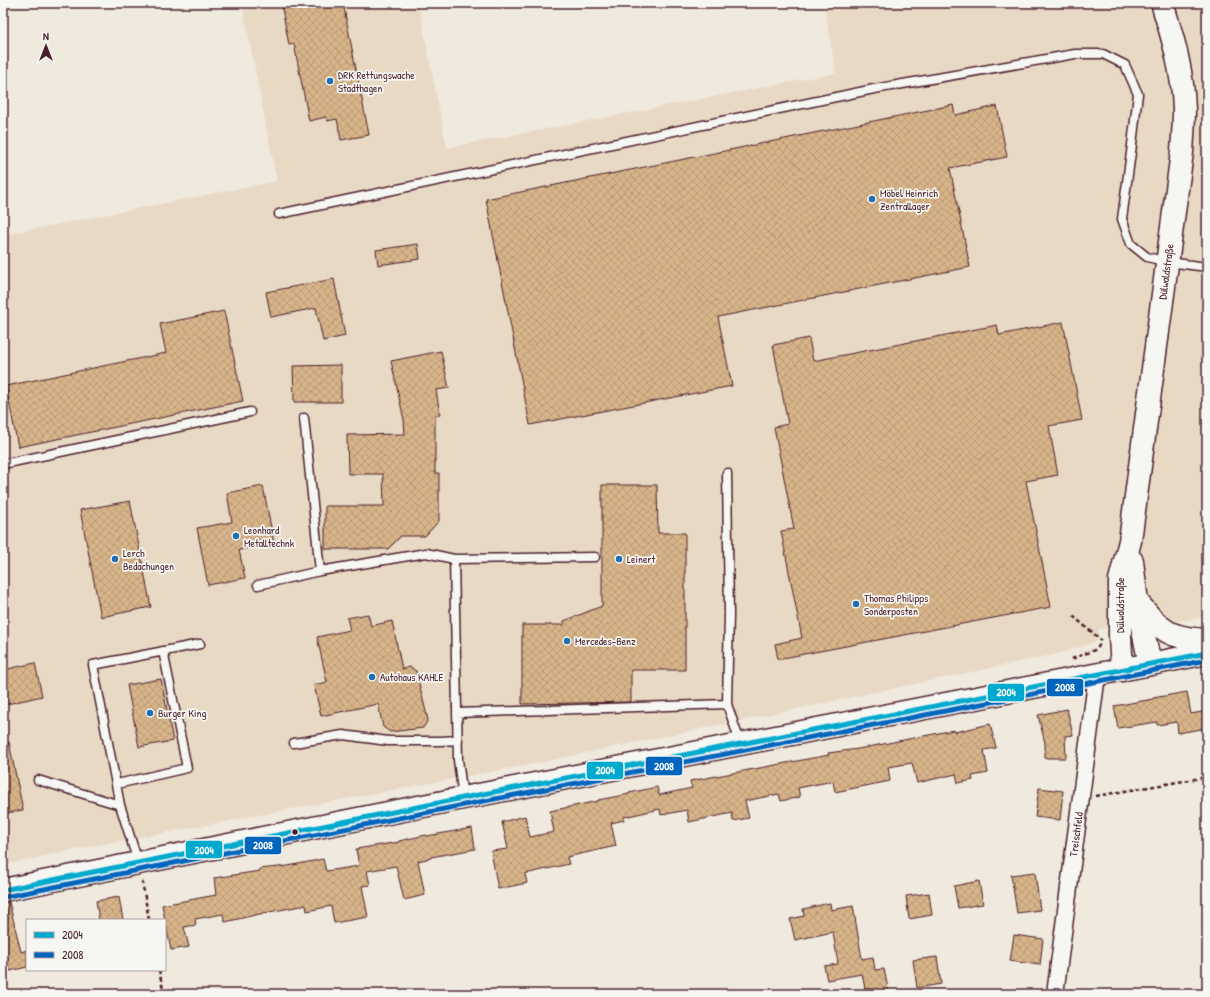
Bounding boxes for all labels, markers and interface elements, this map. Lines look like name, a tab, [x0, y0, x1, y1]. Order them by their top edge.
north arrow	[26, 26, 66, 66]
text: N	[43, 29, 49, 43]
place label: DRK Rettungswache Stadthagen	[338, 68, 415, 95]
marker: DRK Rettungswache Stadthagen	[325, 76, 335, 86]
place label: Möbel Heinrich Zentrallager	[880, 186, 938, 213]
marker: Möbel Heinrich Zentrallager	[867, 194, 877, 204]
street label: Dülwaldstraße	[1155, 242, 1177, 300]
place label: Leonhard Metalltechnk	[244, 523, 295, 550]
marker: Leonhard Metalltechnk	[231, 531, 241, 541]
place label: Lerch Bedachungen	[123, 546, 174, 573]
place label: Leinert	[627, 552, 656, 566]
marker: Lerch Bedachungen	[110, 554, 120, 564]
marker: Leinert	[614, 554, 624, 564]
street label: Dülwaldstraße	[1113, 575, 1128, 633]
place label: Thomas Philipps Sonderposten	[864, 591, 928, 618]
marker: Thomas Philipps Sonderposten	[851, 599, 861, 609]
place label: Mercedes-Benz	[575, 634, 636, 648]
marker: Mercedes-Benz	[562, 636, 572, 646]
place label: Autohaus KAHLE	[380, 670, 443, 684]
marker: Autohaus KAHLE	[367, 672, 377, 682]
line badge: 2008	[1046, 678, 1084, 697]
text: 2008	[1055, 680, 1075, 694]
line badge: 2004	[987, 683, 1025, 702]
text: 2004	[996, 685, 1016, 699]
place label: Burger King	[158, 706, 206, 720]
marker: Burger King	[145, 708, 155, 718]
line badge: 2008	[645, 756, 683, 776]
text: 2008	[654, 759, 674, 773]
line badge: 2004	[586, 761, 624, 780]
text: 2004	[595, 763, 615, 777]
street label: Treischfeld	[1066, 810, 1086, 858]
unlabelled marker	[290, 827, 300, 837]
line badge: 2008	[244, 836, 282, 855]
text: 2008	[253, 838, 273, 852]
line badge: 2004	[185, 840, 223, 859]
text: 2004	[194, 843, 214, 857]
legend	[26, 919, 166, 971]
text: 2004	[62, 926, 83, 943]
text: 2008	[62, 946, 84, 963]

